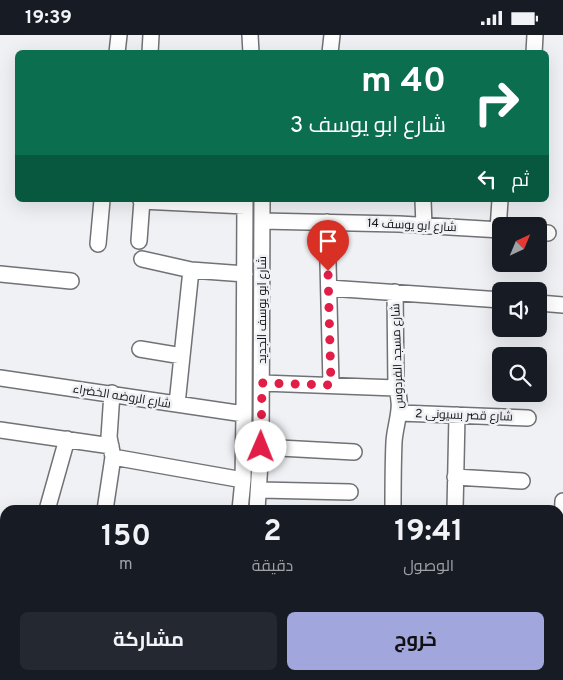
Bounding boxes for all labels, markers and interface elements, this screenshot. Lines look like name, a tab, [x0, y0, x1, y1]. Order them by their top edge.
text: 19:39	[25, 6, 72, 30]
text: 40 m	[361, 60, 446, 104]
icon: right	[464, 70, 529, 135]
text: شارع ابو يوسف 3	[290, 113, 446, 140]
icon: left	[473, 165, 501, 193]
text: ثم	[511, 169, 529, 193]
street label: شارع ابو يوسف 14	[367, 216, 457, 236]
north arrow	[492, 217, 548, 273]
map controls	[492, 217, 547, 402]
pin	[307, 220, 349, 271]
icon: arrive	[314, 227, 342, 255]
street label: شارع ابو يوسف الجديد	[255, 256, 271, 364]
button: sound	[492, 282, 547, 337]
street label: شارع مسجد الفردوس	[388, 303, 408, 409]
button: search	[492, 347, 547, 402]
street label: شارع الروضه الخضراء	[72, 381, 172, 413]
street label: شارع قصر بسيونى 2	[415, 406, 513, 426]
position arrow	[234, 420, 286, 472]
text: 2	[263, 514, 282, 551]
text: 19:41	[394, 514, 463, 551]
text: 150	[101, 519, 151, 556]
text: m	[119, 555, 133, 575]
text: دقيقة	[252, 557, 293, 577]
text: الوصول	[403, 557, 454, 577]
button: مشاركة	[20, 612, 277, 670]
button: خروج	[287, 612, 544, 670]

